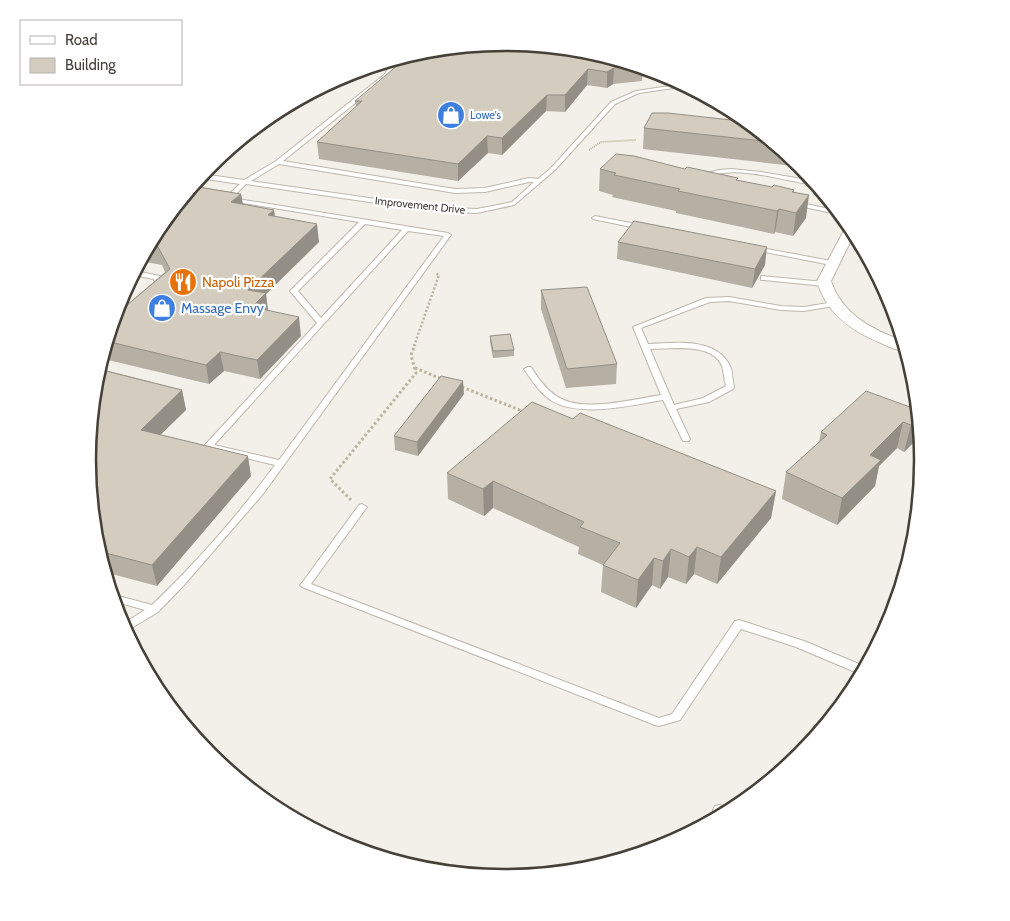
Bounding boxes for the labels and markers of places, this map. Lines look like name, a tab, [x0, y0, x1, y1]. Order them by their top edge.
shop icon: Lowe's	[436, 100, 466, 130]
place label: Lowe's	[470, 108, 502, 122]
restaurant icon: Napoli Pizza	[168, 267, 198, 297]
place label: Napoli Pizza	[202, 273, 274, 291]
shop icon: Massage Envy	[147, 293, 177, 323]
place label: Massage Envy	[181, 299, 264, 317]

